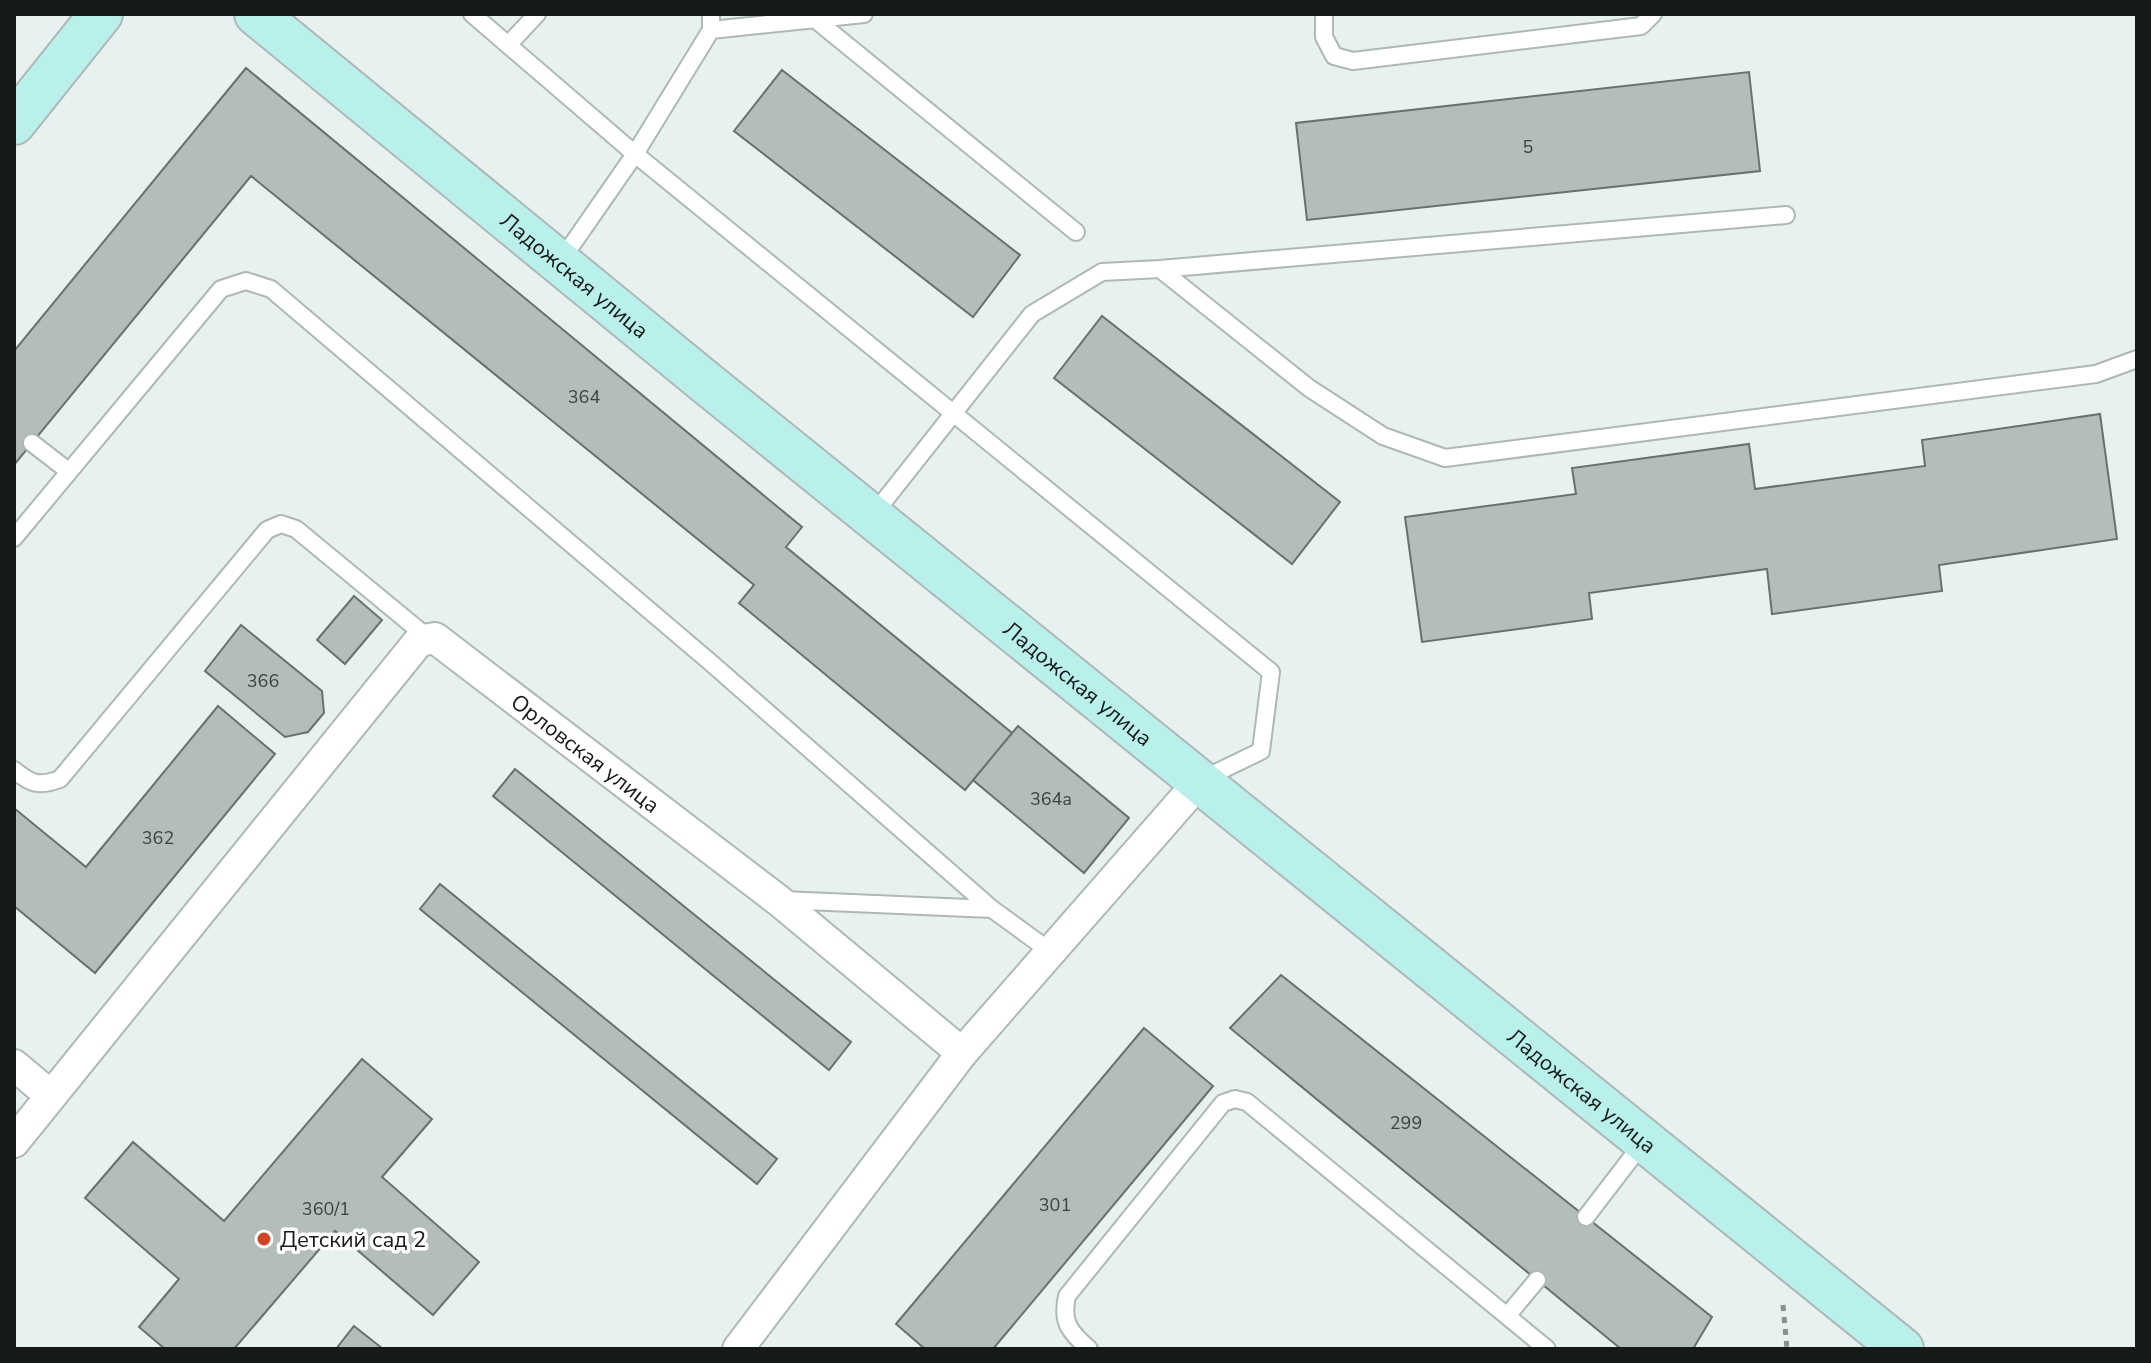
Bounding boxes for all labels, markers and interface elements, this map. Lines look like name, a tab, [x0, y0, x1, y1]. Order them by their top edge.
house number: 5	[1523, 135, 1533, 159]
street label: Ладожская улица	[494, 206, 655, 346]
house number: 364	[568, 385, 600, 409]
street label: Ладожская улица	[997, 615, 1158, 753]
house number: 366	[247, 669, 279, 693]
street label: Орловская улица	[505, 687, 665, 820]
house number: 364а	[1030, 787, 1072, 811]
house number: 362	[142, 826, 174, 850]
street label: Ладожская улица	[1501, 1022, 1662, 1161]
house number: 299	[1390, 1111, 1422, 1135]
house number: 301	[1039, 1193, 1071, 1217]
house number: 360/1	[302, 1197, 350, 1221]
place label: Детский сад 2	[280, 1225, 426, 1255]
marker: Детский сад 2	[255, 1230, 273, 1248]

